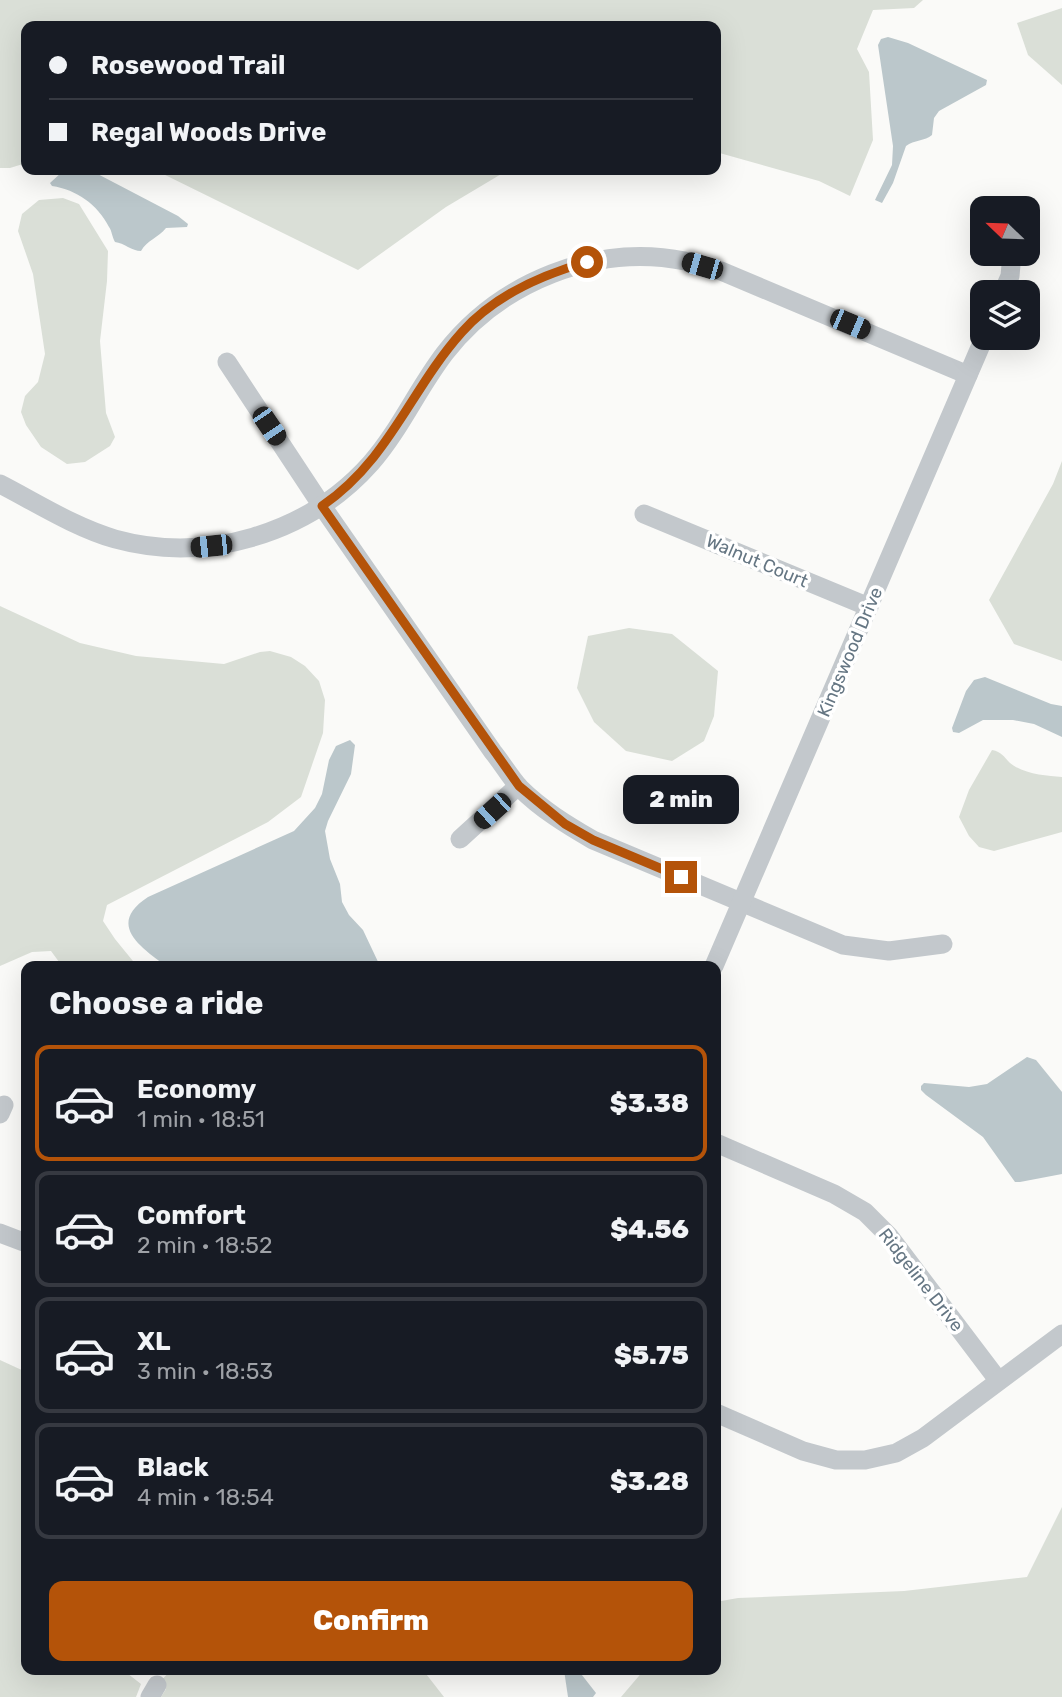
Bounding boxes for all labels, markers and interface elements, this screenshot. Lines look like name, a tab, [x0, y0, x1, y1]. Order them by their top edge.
text: Rosewood Trail	[91, 50, 285, 81]
text: Regal Woods Drive	[91, 117, 326, 148]
north arrow	[970, 196, 1040, 266]
map controls	[970, 196, 1040, 350]
route start	[571, 246, 603, 278]
car	[679, 250, 726, 282]
button: layers	[970, 280, 1040, 350]
car	[827, 306, 874, 342]
car	[249, 403, 290, 449]
street label: Walnut Court	[703, 530, 811, 592]
car	[190, 533, 233, 559]
street label: Kingswood Drive	[813, 584, 887, 720]
callout: 2 min	[623, 776, 739, 824]
text: 2 min	[649, 785, 713, 813]
car	[470, 789, 515, 833]
route end	[665, 861, 697, 893]
text: Choose a ride	[49, 984, 263, 1022]
icon: car	[53, 1072, 116, 1135]
text: Economy	[137, 1074, 256, 1105]
text: $3.38	[610, 1088, 689, 1119]
text: 1 min · 18:51	[137, 1105, 265, 1133]
icon: car	[53, 1198, 116, 1261]
text: Comfort	[137, 1200, 246, 1231]
text: $4.56	[610, 1214, 689, 1245]
street label: Ridgeline Drive	[874, 1224, 968, 1336]
text: 2 min · 18:52	[137, 1231, 272, 1259]
icon: car	[53, 1324, 116, 1387]
text: XL	[137, 1326, 170, 1357]
text: $5.75	[614, 1340, 689, 1371]
text: 3 min · 18:53	[137, 1357, 273, 1385]
icon: car	[53, 1450, 116, 1513]
text: Black	[137, 1452, 209, 1483]
text: $3.28	[610, 1466, 689, 1497]
text: 4 min · 18:54	[137, 1483, 274, 1511]
button: Confirm	[49, 1581, 693, 1661]

